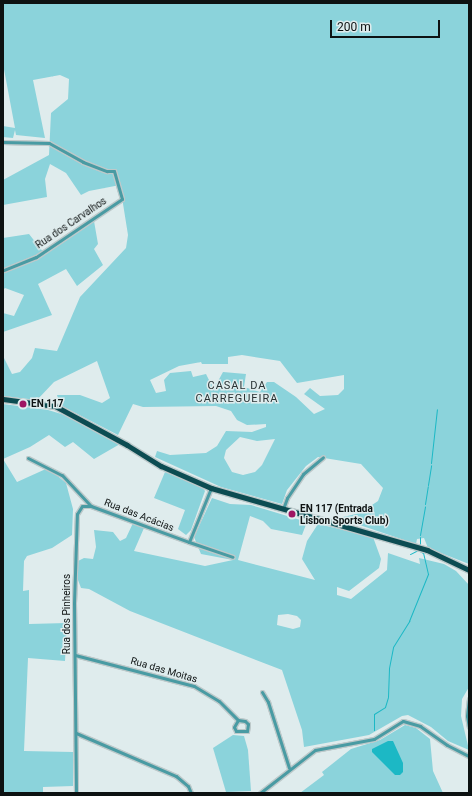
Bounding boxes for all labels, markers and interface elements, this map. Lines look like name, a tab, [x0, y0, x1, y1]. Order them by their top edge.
scale bar	[332, 12, 442, 38]
text: 200 m	[337, 20, 371, 34]
street label: Rua dos Carvalhos	[33, 195, 109, 251]
district label: CASAL DA CARREGUEIRA	[196, 380, 278, 406]
place label: EN 117	[31, 398, 63, 410]
marker: EN 117	[18, 399, 28, 409]
street label: Rua das Acácias	[102, 496, 176, 534]
place label: EN 117 (Entrada Lisbon Sports Club)	[300, 502, 389, 526]
marker: EN 117 (Entrada Lisbon Sports Club)	[287, 509, 297, 519]
street label: Rua dos Pinheiros	[61, 574, 73, 654]
street label: Rua das Moitas	[129, 655, 199, 685]

